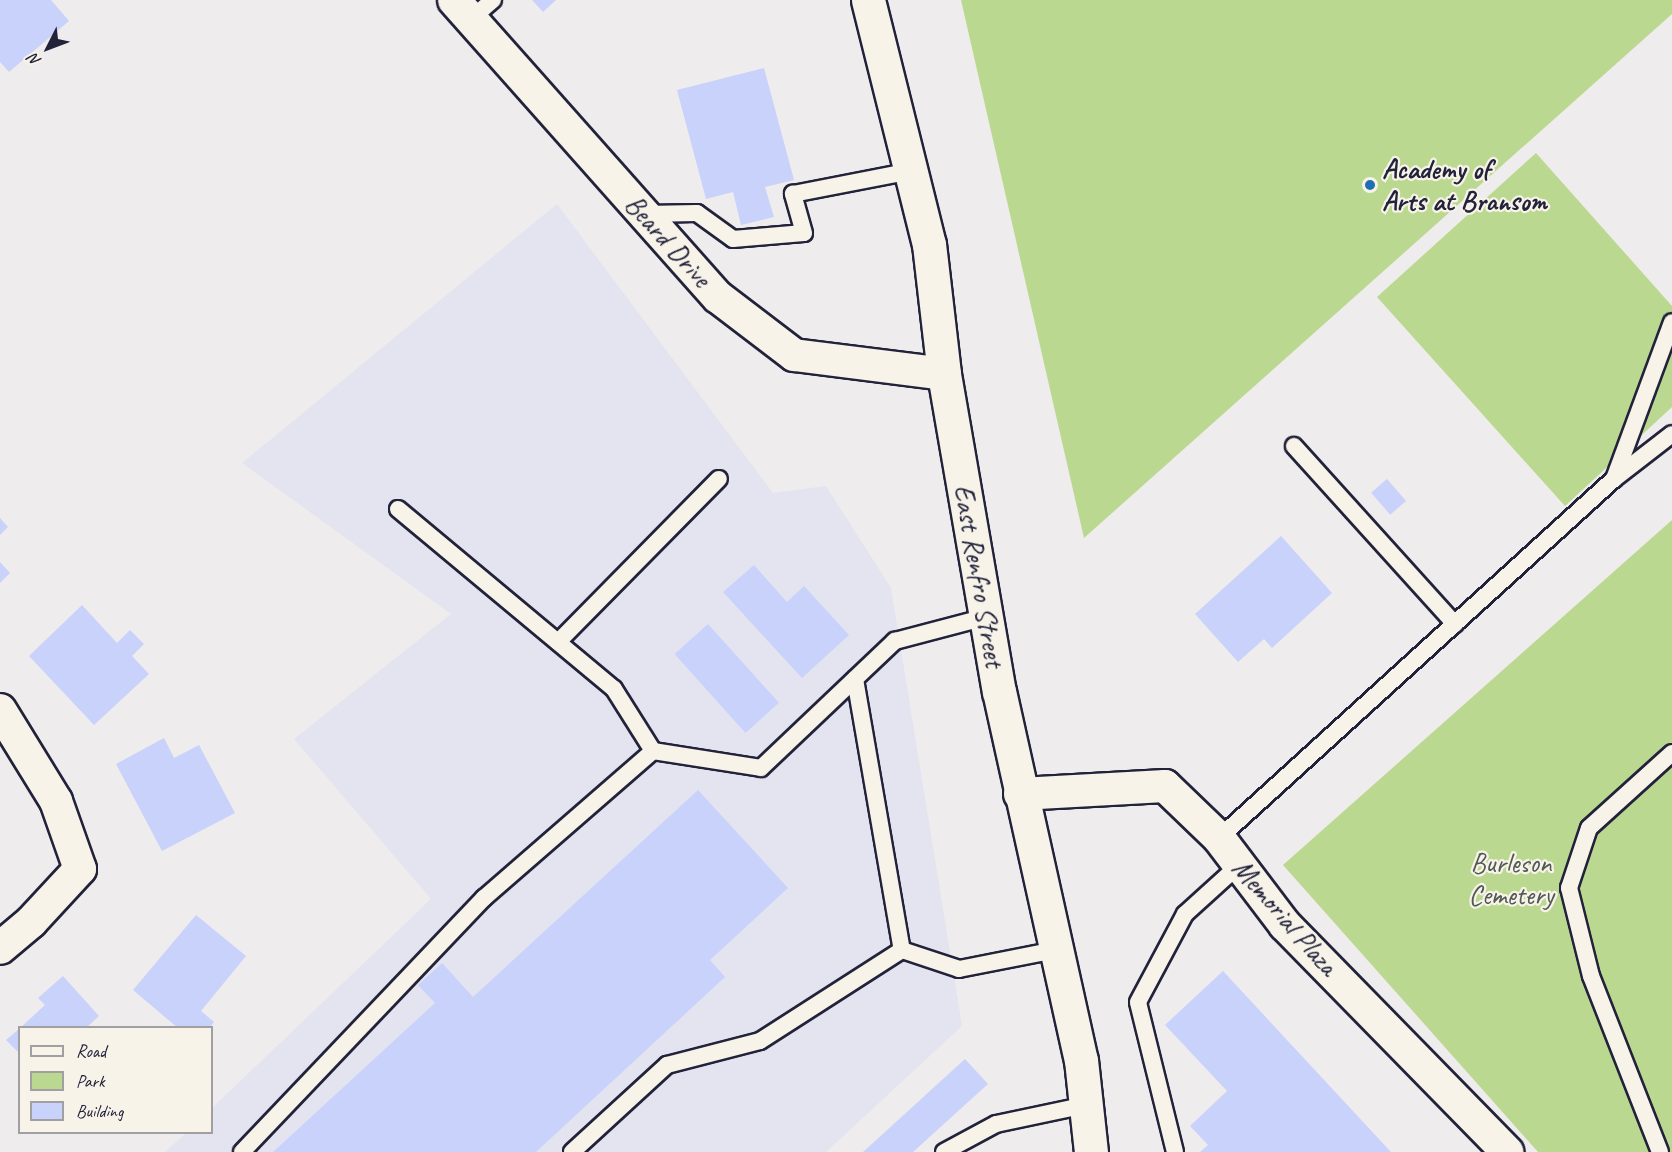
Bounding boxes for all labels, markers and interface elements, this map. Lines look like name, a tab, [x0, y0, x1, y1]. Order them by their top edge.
north arrow	[18, 18, 78, 78]
text: N	[24, 50, 45, 70]
place label: Academy of Arts at Bransom	[1382, 152, 1546, 218]
marker: Academy of Arts at Bransom	[1363, 178, 1377, 192]
street label: Beard Drive	[618, 188, 718, 294]
street label: East Renfro Street	[946, 482, 1012, 670]
park label: Burleson Cemetery	[1468, 846, 1554, 912]
street label: Memorial Plaza	[1225, 852, 1345, 982]
legend	[18, 1026, 213, 1134]
text: Road	[76, 1040, 106, 1062]
text: Park	[76, 1070, 105, 1092]
text: Building	[76, 1100, 123, 1122]

